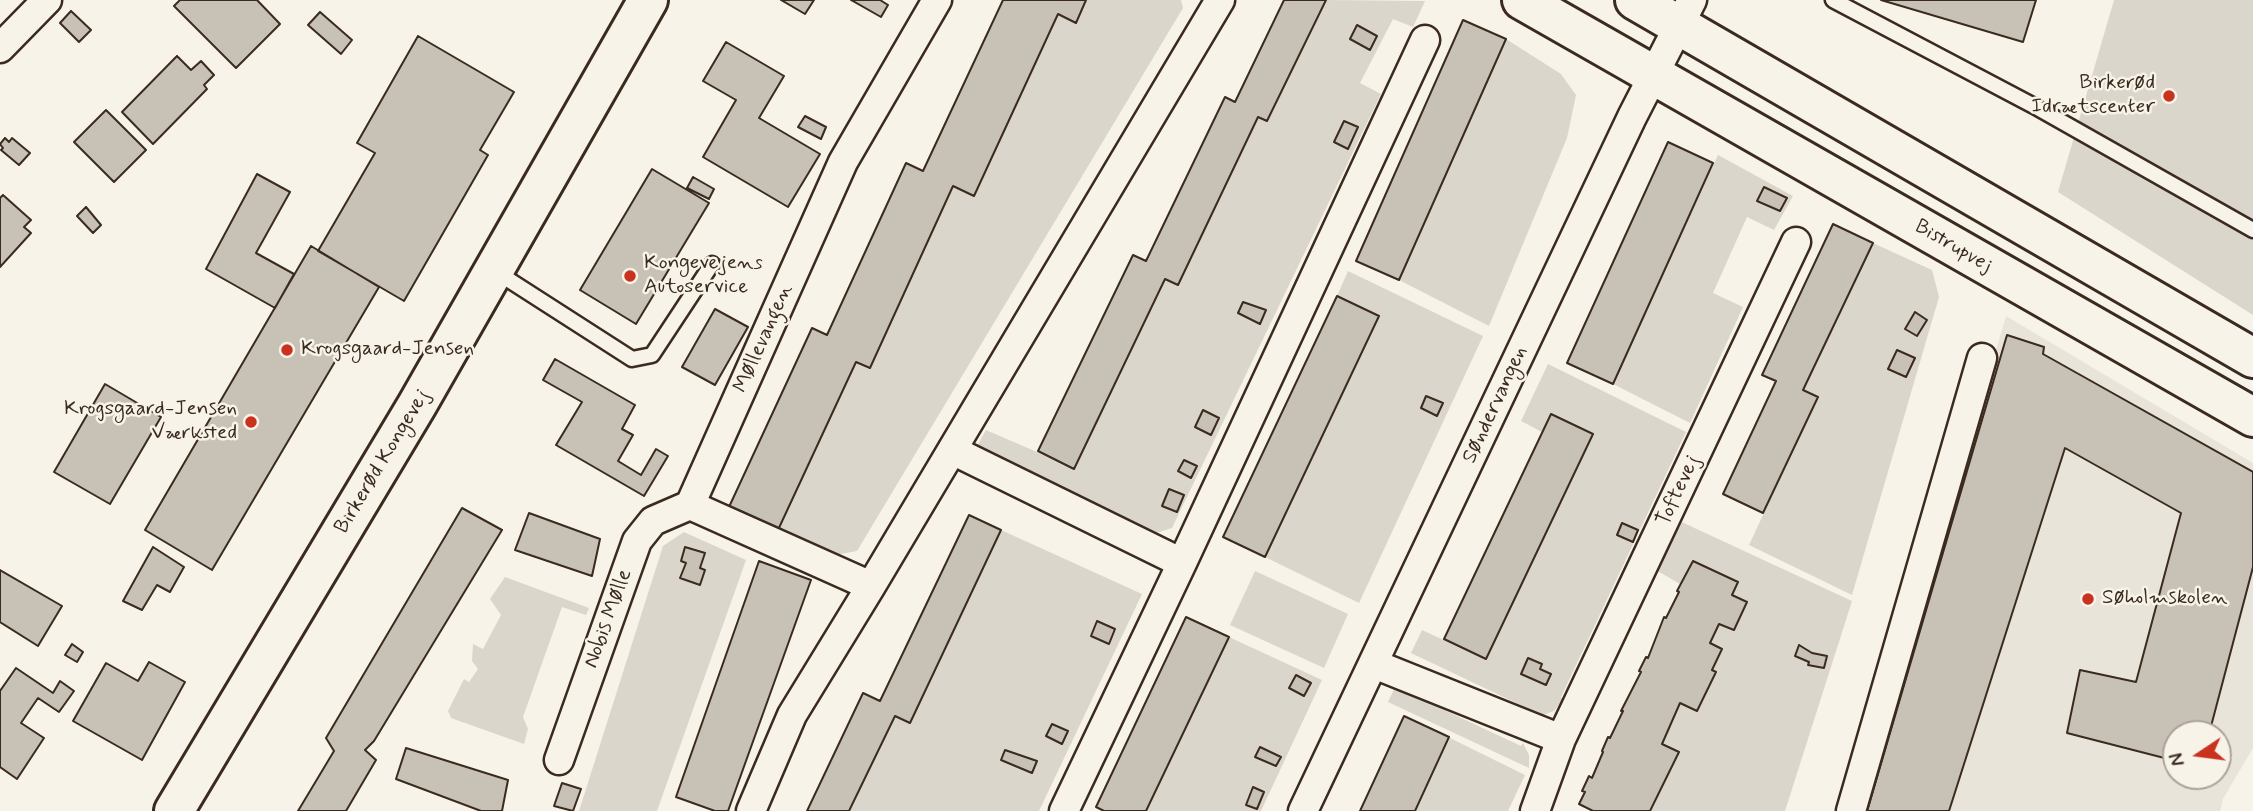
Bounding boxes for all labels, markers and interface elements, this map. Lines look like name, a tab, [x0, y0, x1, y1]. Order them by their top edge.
place label: Birkerød Idrætscenter	[2031, 71, 2155, 121]
marker: Birkerød Idrætscenter	[2161, 88, 2177, 104]
street label: Bistrupvej	[1910, 215, 1996, 279]
place label: Kongevejens Autoservice	[644, 251, 763, 301]
marker: Kongevejens Autoservice	[622, 268, 638, 284]
street label: Møllevangen	[729, 281, 799, 397]
place label: Krogsgaard-Jensen	[301, 337, 474, 363]
marker: Krogsgaard-Jensen	[279, 342, 295, 358]
street label: Søndervangen	[1458, 342, 1534, 468]
street label: Birkerød Kongevej	[330, 385, 436, 539]
place label: Krogsgaard-Jensen Værksted	[64, 397, 237, 447]
marker: Krogsgaard-Jensen Værksted	[243, 414, 259, 430]
street label: Toftevej	[1652, 452, 1706, 530]
street label: Nobis Mølle	[579, 566, 639, 672]
place label: Søholmskolen	[2102, 586, 2227, 612]
marker: Søholmskolen	[2080, 591, 2096, 607]
north arrow	[2162, 720, 2232, 790]
text: N	[2164, 750, 2192, 768]

